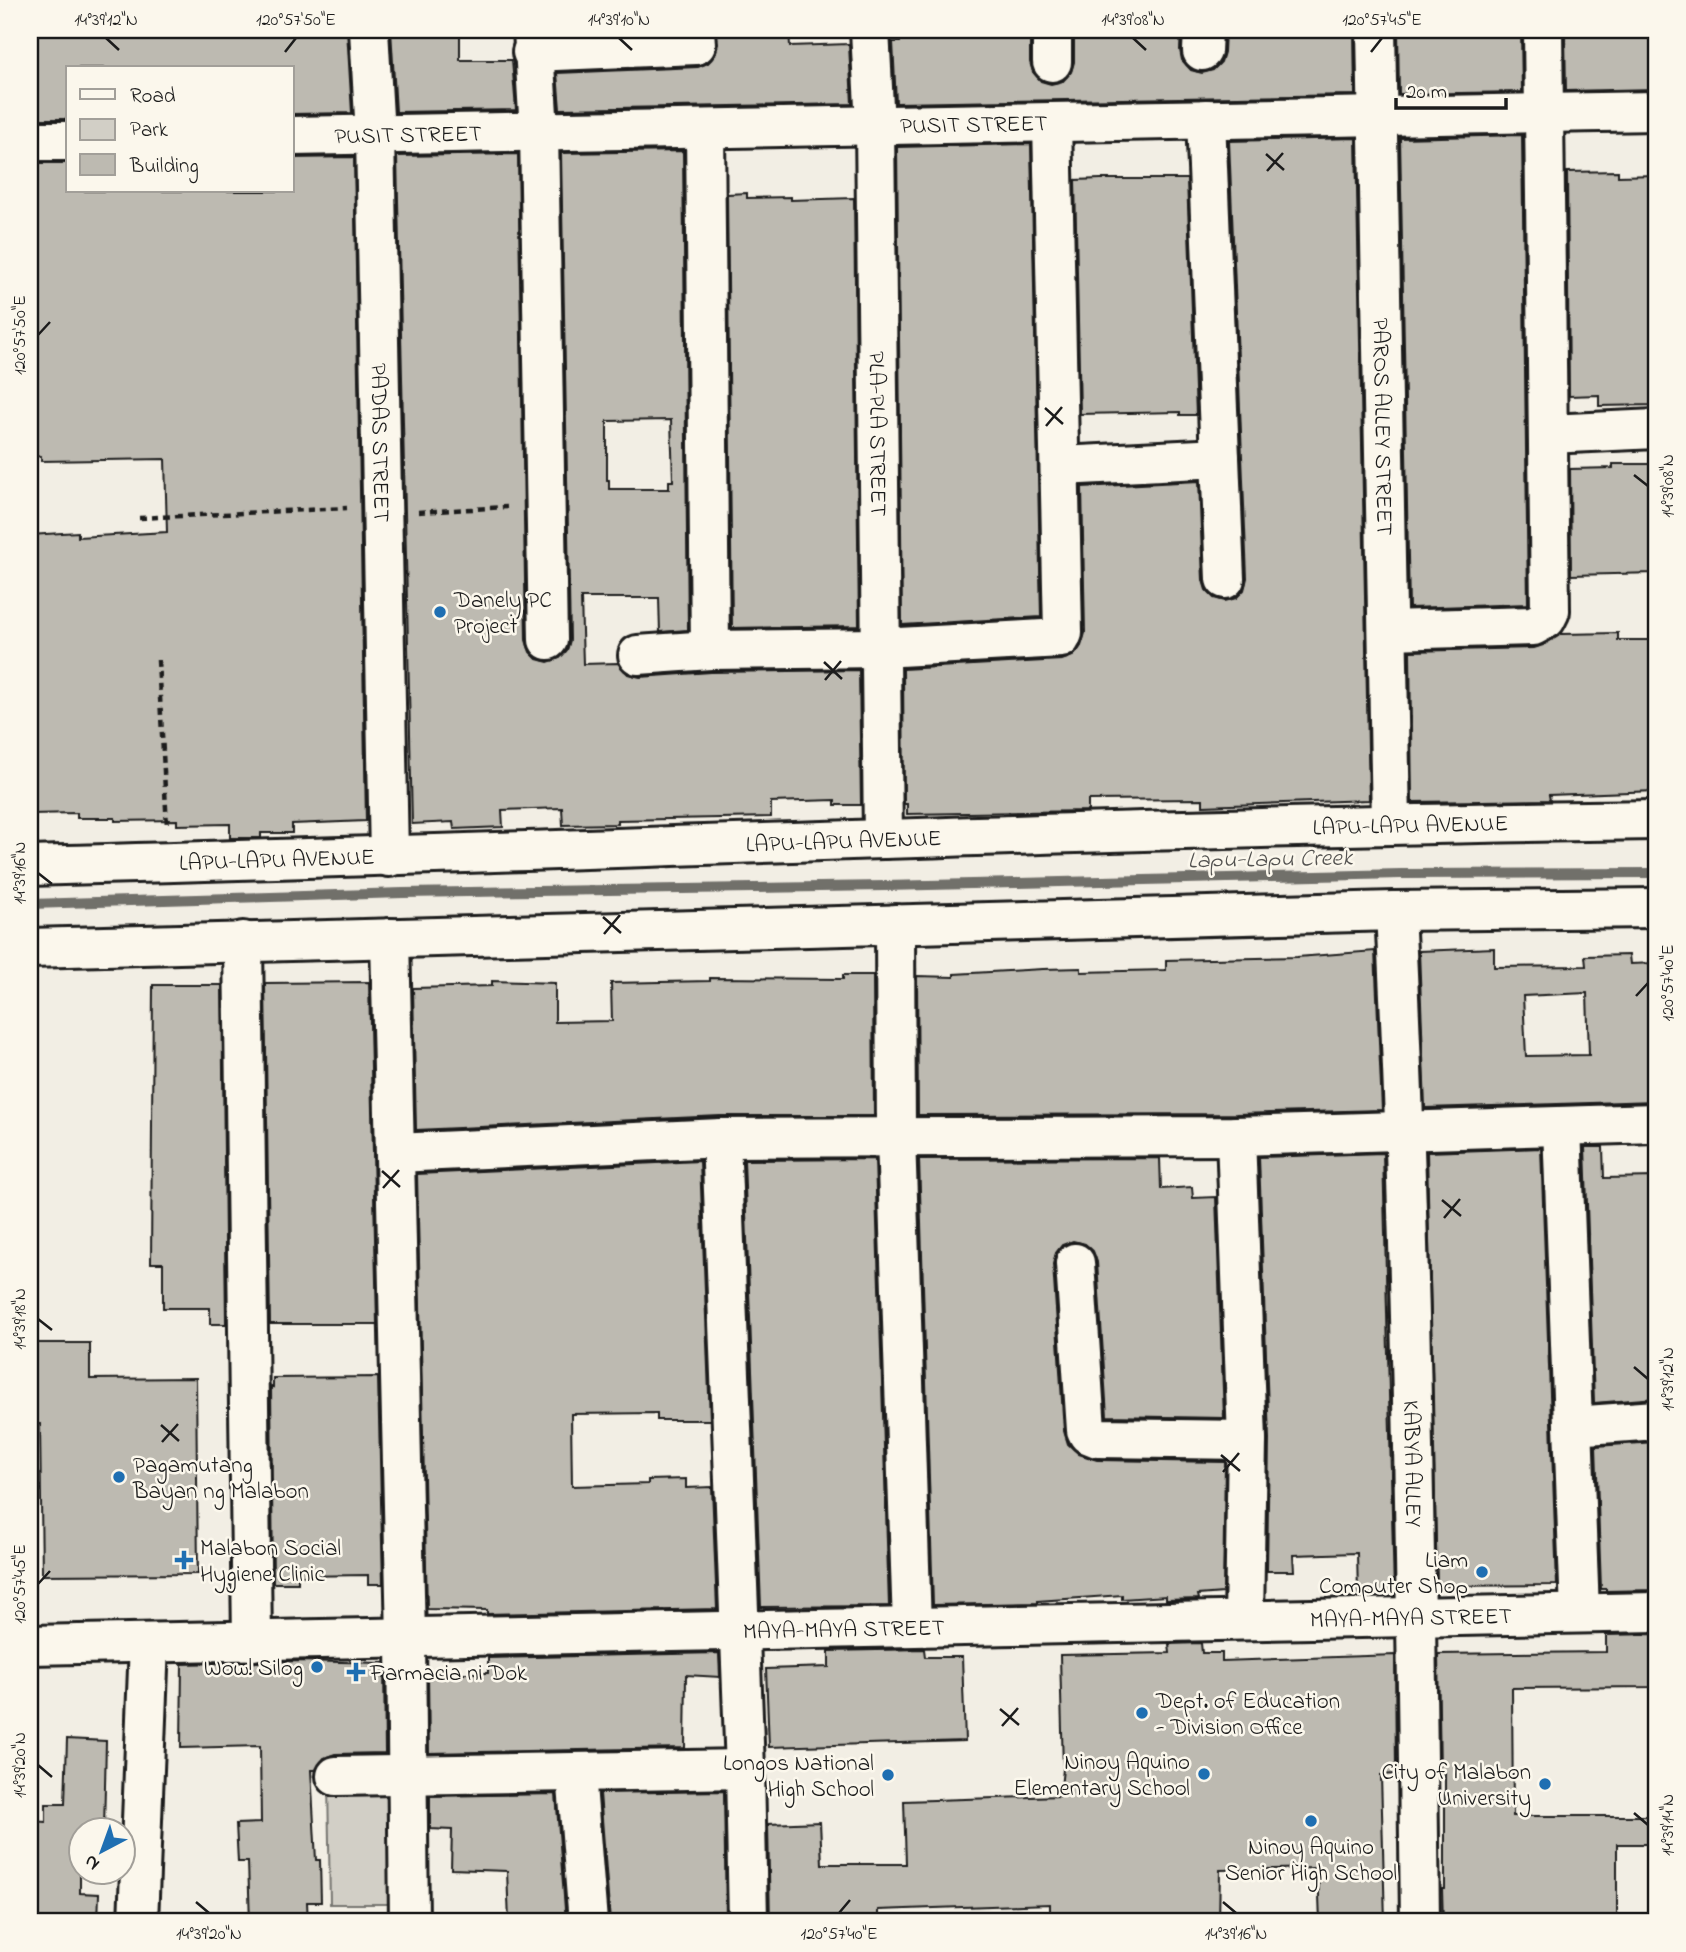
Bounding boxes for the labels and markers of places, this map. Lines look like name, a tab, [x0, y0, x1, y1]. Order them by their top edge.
place label: Danely PC Project	[453, 585, 552, 644]
marker: Danely PC Project	[432, 604, 448, 620]
place label: Pagamutang Bayan ng Malabon	[132, 1450, 309, 1511]
marker: Pagamutang Bayan ng Malabon	[111, 1469, 127, 1485]
place label: Malabon Social Hygiene Clinic	[200, 1533, 341, 1594]
place label: Liam Computer Shop	[1319, 1545, 1468, 1604]
marker: Malabon Social Hygiene Clinic	[174, 1550, 194, 1570]
marker: Liam Computer Shop	[1474, 1564, 1490, 1580]
place label: Wow! Silog	[204, 1653, 303, 1687]
place label: Farmacia ni Dok	[369, 1658, 528, 1691]
marker: Wow! Silog	[309, 1659, 325, 1675]
marker: Farmacia ni Dok	[348, 1664, 364, 1680]
place label: Dept. of Education - Division Office	[1155, 1686, 1340, 1745]
marker: Dept. of Education - Division Office	[1134, 1705, 1150, 1721]
place label: Ninoy Aquino Elementary School	[1014, 1747, 1190, 1808]
place label: Longos National High School	[723, 1748, 874, 1808]
place label: City of Malabon University	[1381, 1757, 1531, 1818]
marker: Ninoy Aquino Elementary School	[1196, 1766, 1212, 1782]
marker: Longos National High School	[880, 1767, 896, 1783]
marker: City of Malabon University	[1537, 1776, 1553, 1792]
marker: Ninoy Aquino Senior High School	[1303, 1813, 1319, 1829]
place label: Ninoy Aquino Senior High School	[1225, 1832, 1397, 1892]

